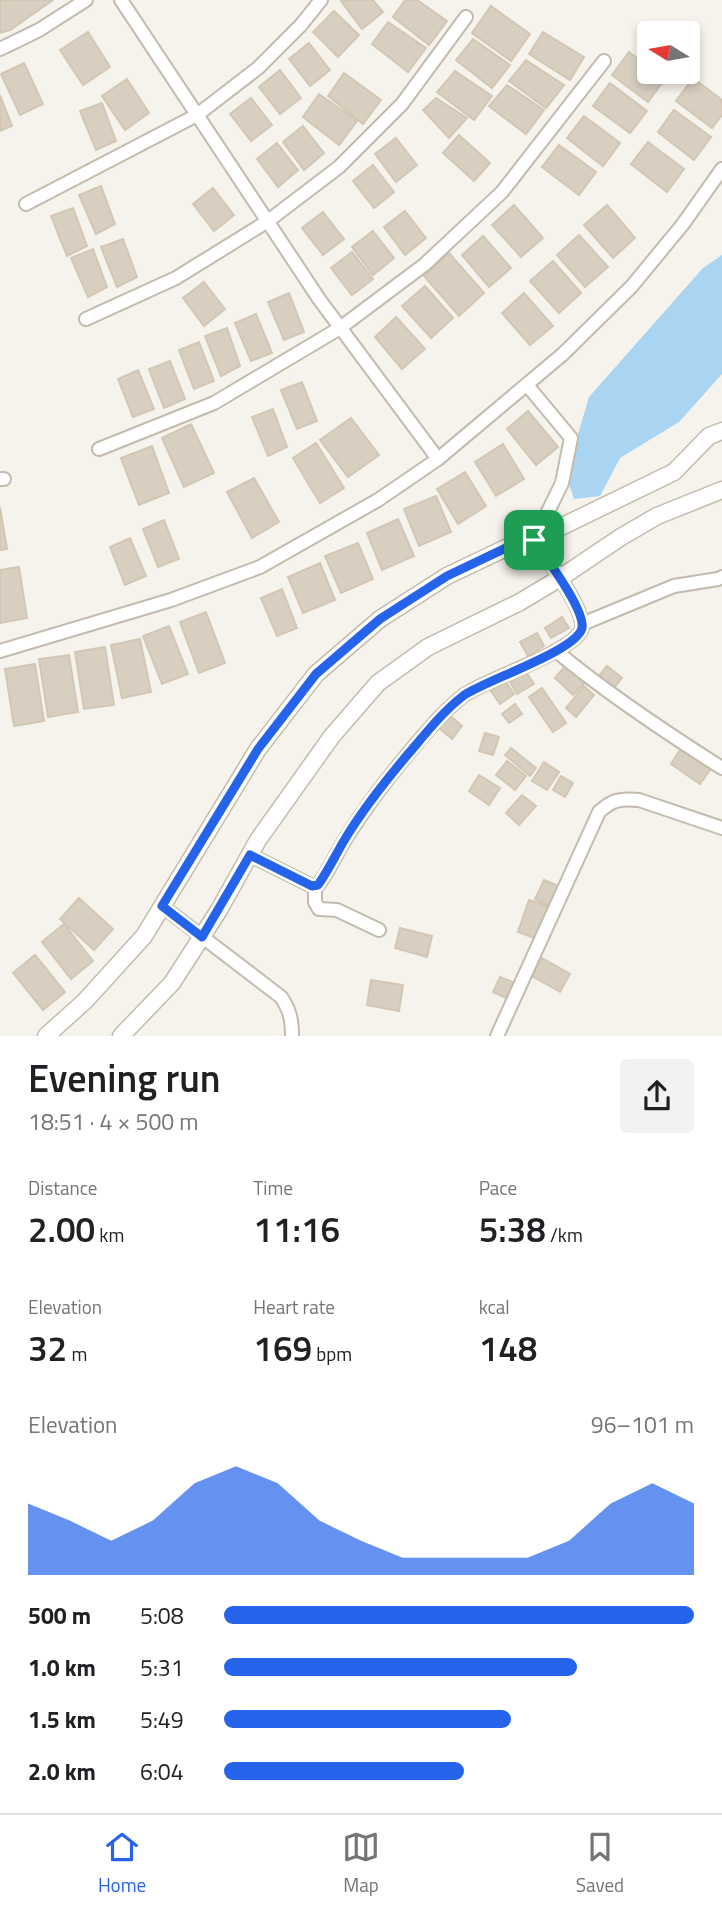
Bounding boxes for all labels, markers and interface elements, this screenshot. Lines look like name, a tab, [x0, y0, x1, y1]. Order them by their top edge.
north arrow	[637, 21, 700, 84]
map controls	[637, 21, 700, 84]
pin	[504, 510, 564, 570]
icon: arrive	[515, 521, 553, 559]
text: Evening run	[28, 1049, 221, 1107]
button: share	[620, 1059, 694, 1133]
text: 18:51 · 4 × 500 m	[28, 1104, 198, 1139]
text: Distance	[28, 1173, 97, 1202]
text: Time	[253, 1173, 293, 1202]
text: Pace	[479, 1173, 517, 1202]
text: 2.00	[28, 1202, 95, 1256]
text: 11:16	[253, 1202, 340, 1256]
text: 5:38	[479, 1202, 546, 1256]
text: km	[95, 1220, 124, 1249]
text: /km	[546, 1220, 583, 1249]
text: Elevation	[28, 1292, 102, 1321]
text: Heart rate	[253, 1292, 335, 1321]
text: kcal	[479, 1292, 510, 1321]
text: 32	[28, 1321, 67, 1375]
text: 169	[253, 1321, 312, 1375]
text: 148	[479, 1321, 537, 1375]
text: m	[67, 1339, 87, 1368]
text: bpm	[312, 1339, 352, 1368]
text: Elevation	[28, 1407, 117, 1442]
text: 96–101 m	[591, 1407, 694, 1442]
text: 500 m	[28, 1598, 91, 1633]
text: 5:08	[140, 1598, 184, 1633]
text: 1.0 km	[28, 1650, 96, 1685]
text: 5:31	[140, 1650, 184, 1685]
text: 1.5 km	[28, 1702, 96, 1737]
text: 5:49	[140, 1702, 184, 1737]
text: 2.0 km	[28, 1754, 96, 1789]
text: 6:04	[140, 1754, 184, 1789]
tab: Home	[98, 1828, 146, 1899]
tab: Map	[342, 1828, 380, 1899]
tab: Saved	[576, 1828, 624, 1899]

